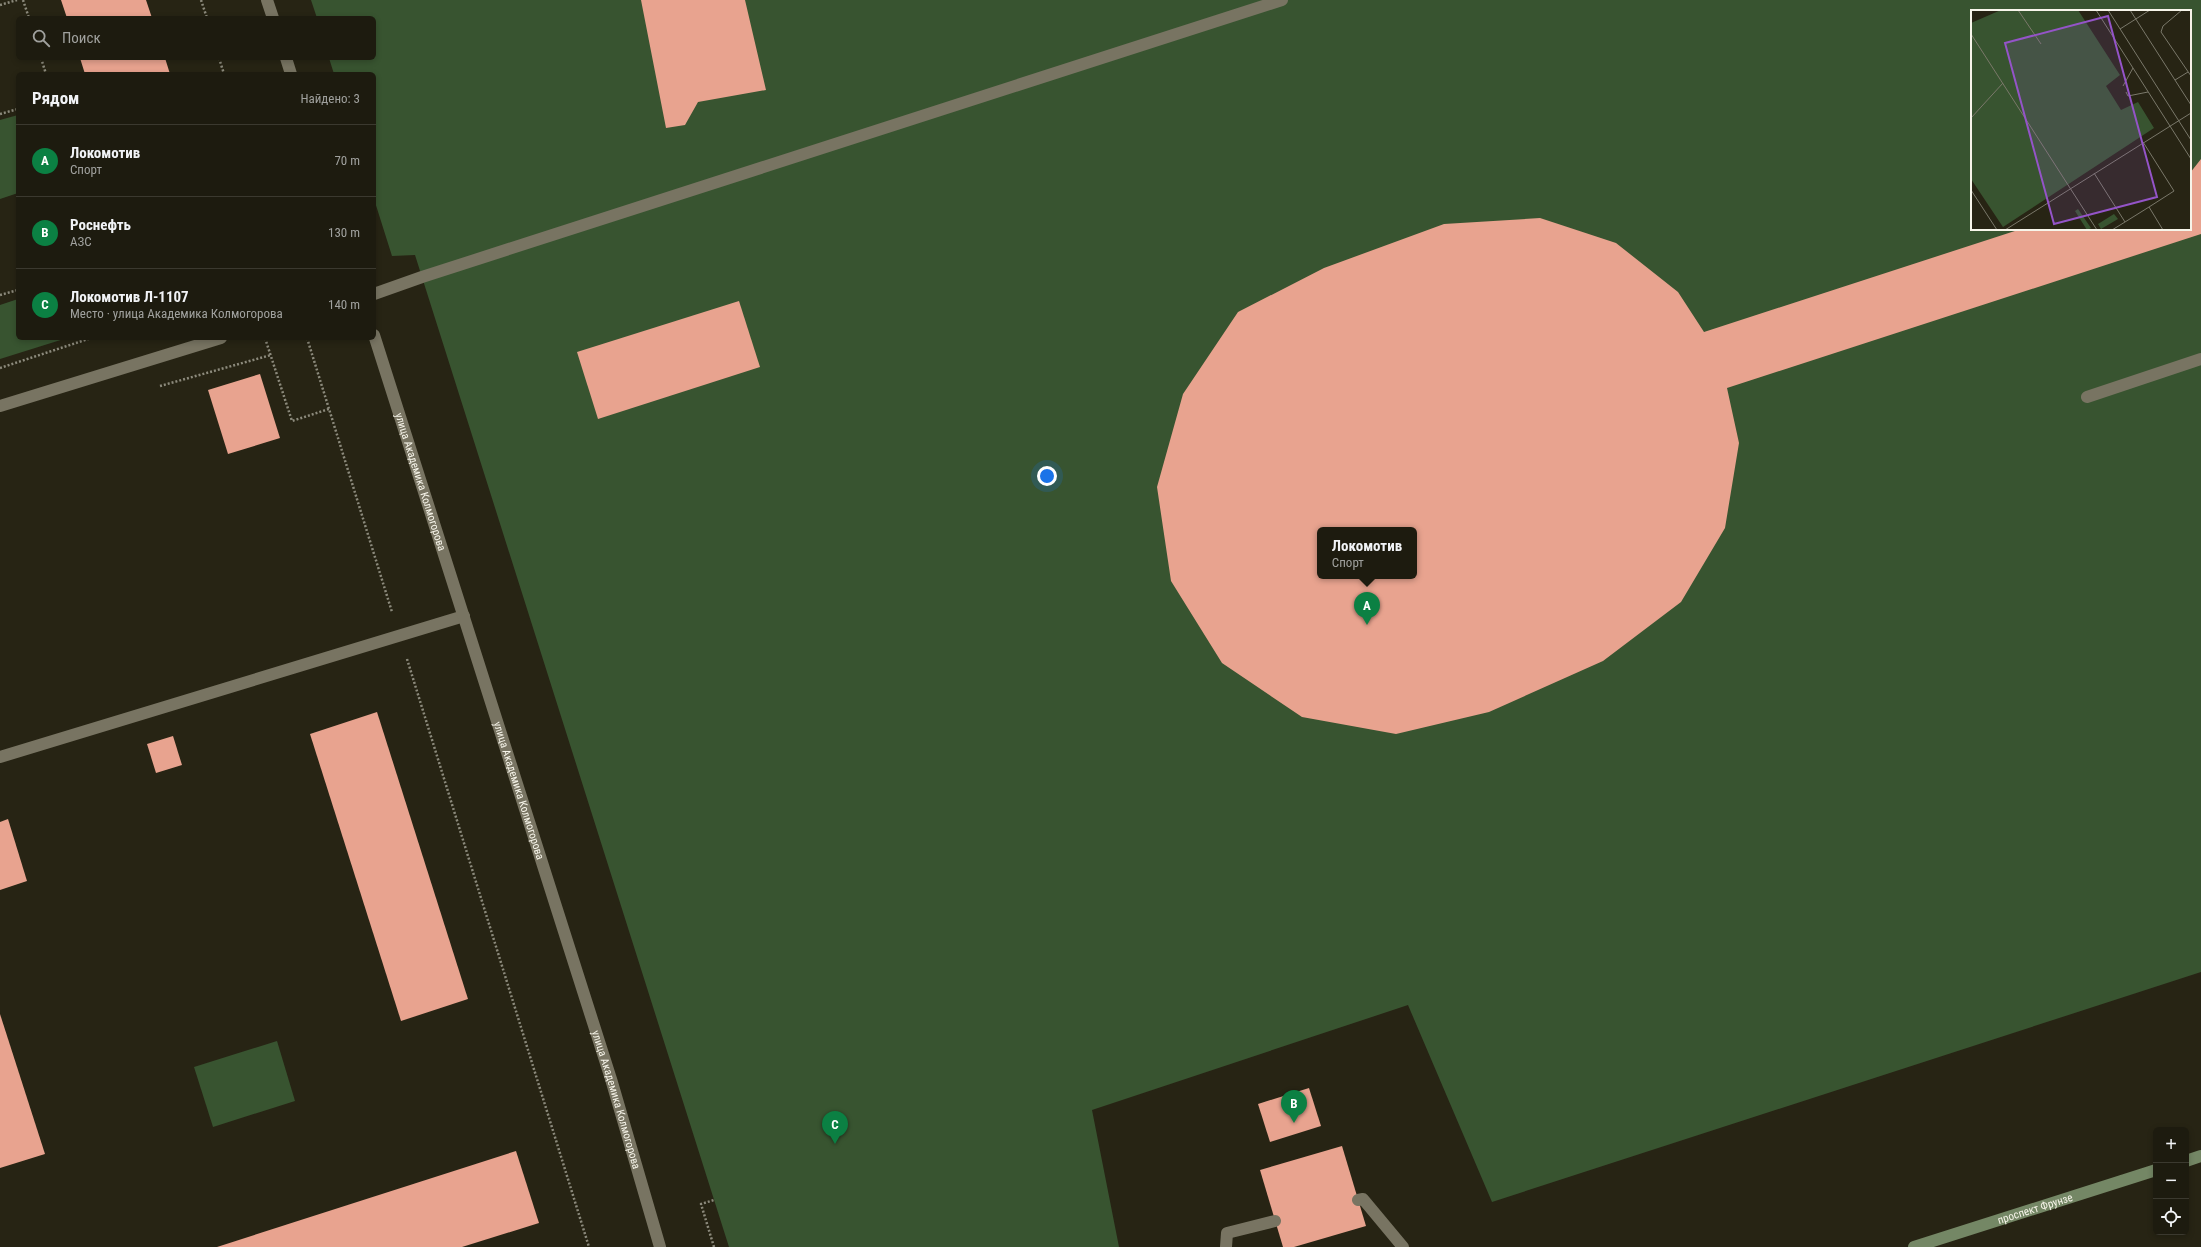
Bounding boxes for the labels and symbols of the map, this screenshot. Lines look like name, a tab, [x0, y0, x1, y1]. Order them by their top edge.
inset map	[1971, 10, 2191, 230]
street label: улица Академика Колмогорова	[393, 411, 449, 552]
your location	[1037, 466, 1057, 486]
pin: A	[1354, 592, 1380, 625]
street label: улица Академика Колмогорова	[491, 720, 547, 861]
street label: улица Академика Колмогорова	[589, 1029, 643, 1170]
pin: B	[1281, 1090, 1307, 1123]
pin: C	[822, 1111, 848, 1144]
street label: проспект Фрунзе	[1996, 1190, 2074, 1227]

